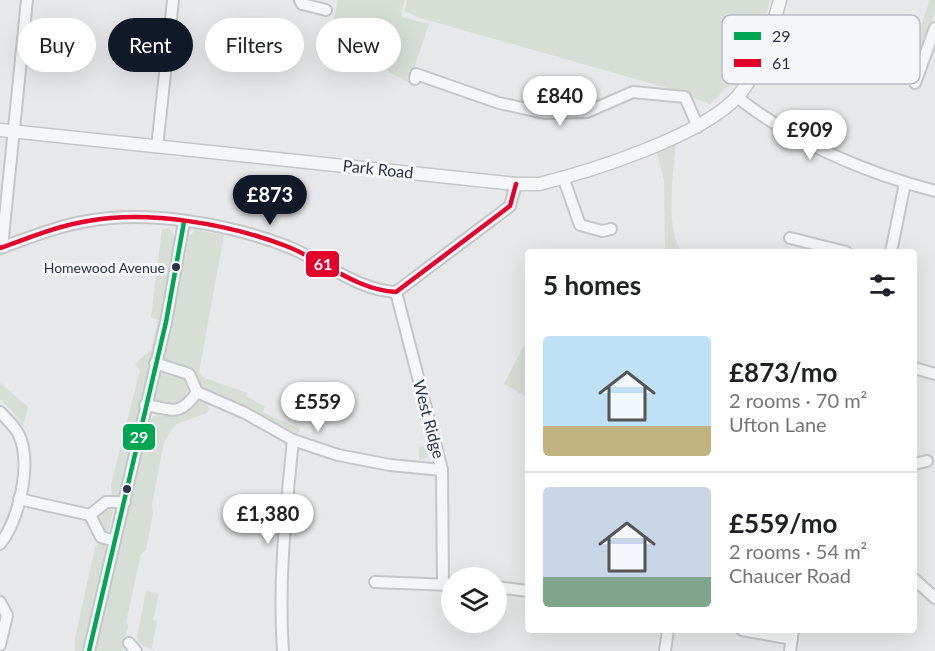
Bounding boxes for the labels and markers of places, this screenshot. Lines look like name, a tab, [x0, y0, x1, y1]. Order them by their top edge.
pin: £840	[524, 76, 596, 127]
pin: £909	[774, 110, 846, 161]
pin: £873	[234, 175, 306, 226]
place label: Homewood Avenue	[44, 259, 165, 276]
marker: Homewood Avenue	[170, 261, 182, 273]
pin: £559	[282, 382, 354, 433]
unlabelled marker	[121, 483, 133, 495]
pin: £1,380	[219, 494, 317, 545]

